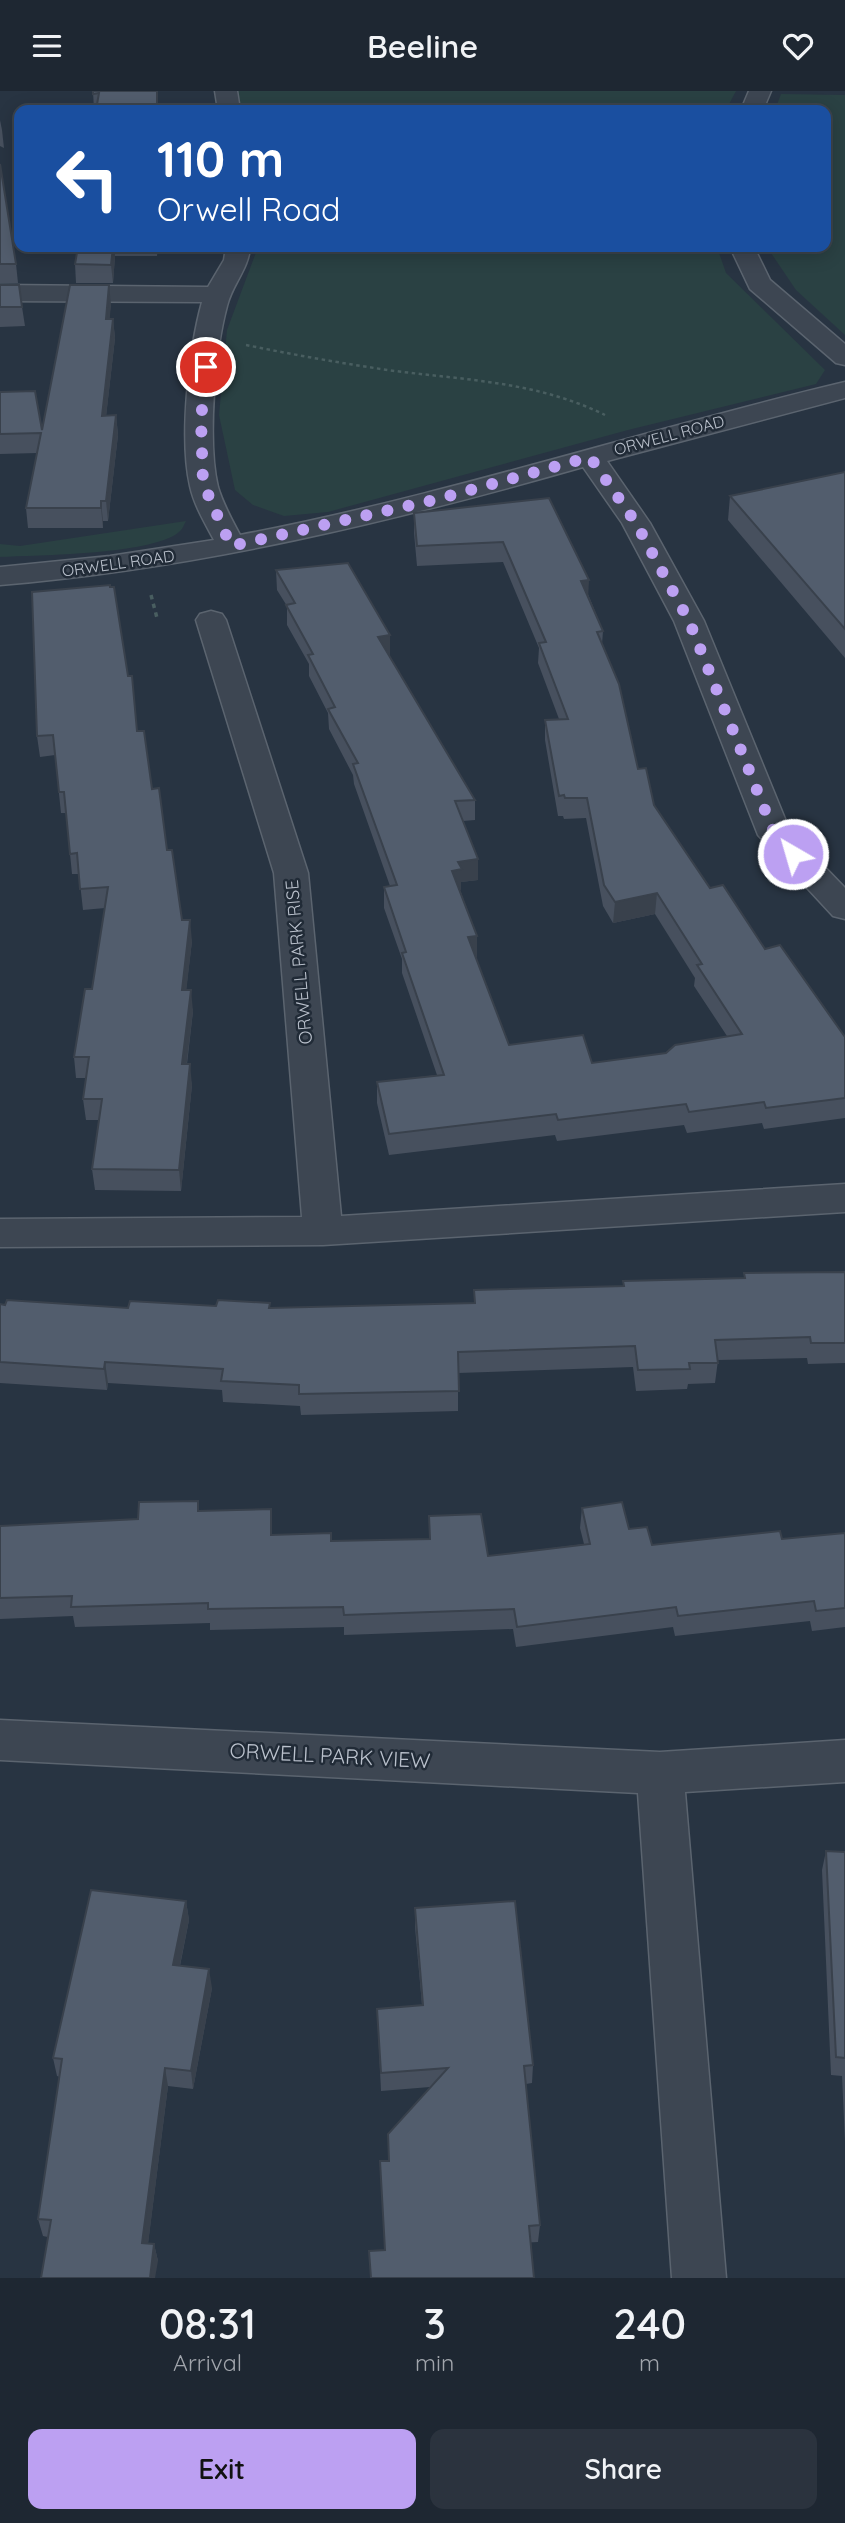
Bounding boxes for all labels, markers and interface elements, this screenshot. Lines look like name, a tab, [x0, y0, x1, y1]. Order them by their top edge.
text: Beeline	[367, 26, 478, 66]
icon: menu	[28, 27, 66, 65]
icon: heart	[779, 27, 817, 65]
text: 110 m	[157, 128, 284, 189]
icon: left	[42, 133, 133, 224]
text: Orwell Road	[157, 189, 340, 229]
pin	[176, 337, 236, 397]
icon: arrive	[187, 348, 225, 386]
street label: ORWELL ROAD	[612, 411, 726, 459]
street label: ORWELL ROAD	[60, 545, 176, 581]
position arrow	[756, 817, 830, 891]
street label: ORWELL PARK RISE	[280, 879, 317, 1045]
street label: ORWELL PARK VIEW	[229, 1737, 431, 1773]
text: 08:31	[159, 2297, 256, 2350]
text: 3	[423, 2297, 446, 2350]
text: 240	[613, 2297, 686, 2350]
text: Arrival	[173, 2348, 242, 2377]
text: min	[415, 2348, 454, 2377]
text: m	[639, 2348, 660, 2377]
button: Exit	[28, 2429, 416, 2509]
button: Share	[430, 2429, 817, 2509]

